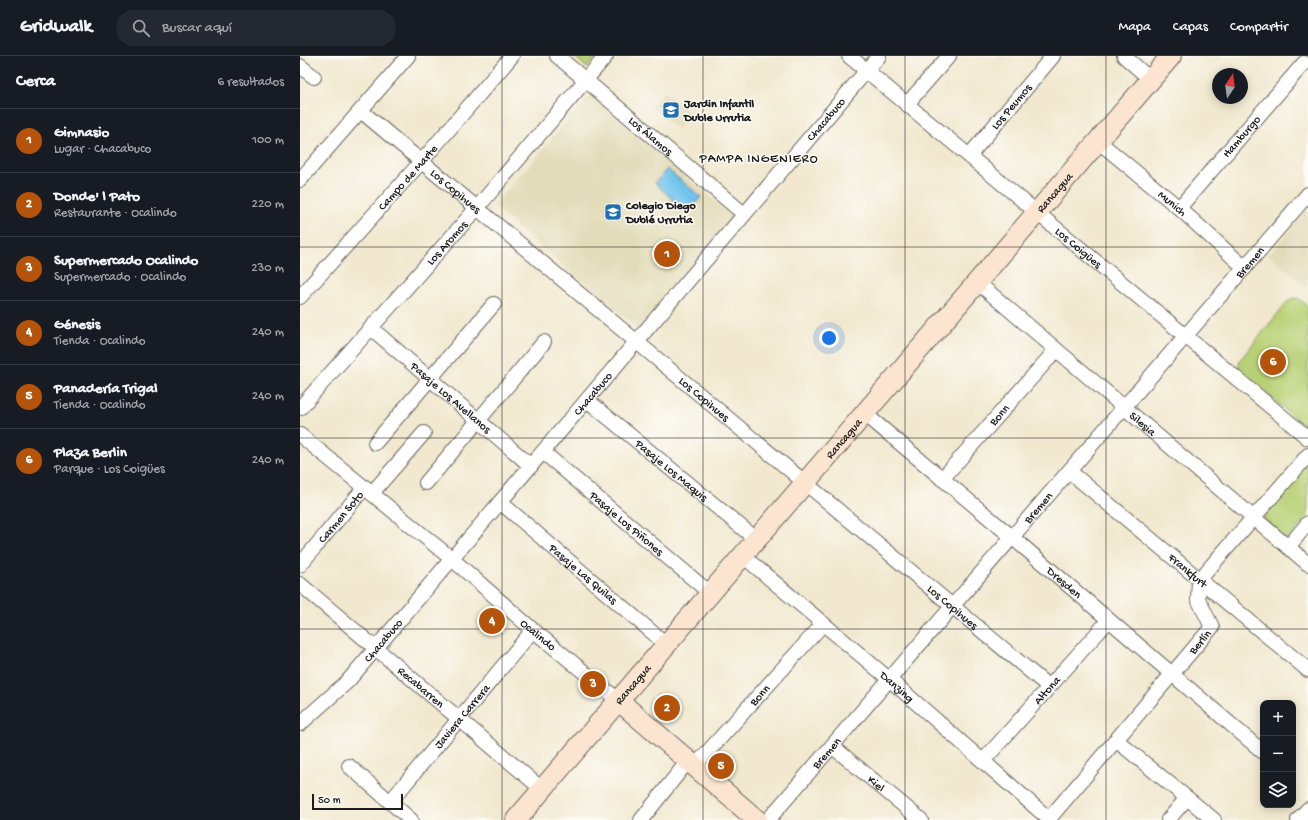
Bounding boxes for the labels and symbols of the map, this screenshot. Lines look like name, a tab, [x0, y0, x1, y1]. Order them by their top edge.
north arrow	[1212, 68, 1248, 104]
street label: Los Peumos	[989, 81, 1036, 133]
street label: Chacabuco	[805, 96, 849, 145]
place label: Jardin Infantil Duble Urrutia	[683, 98, 755, 126]
school or university icon: Jardin Infantil Duble Urrutia	[661, 100, 681, 120]
street label: Hamburgo	[1220, 113, 1265, 161]
street label: Los Álamos	[625, 114, 675, 160]
street label: Campo de Marte	[376, 142, 442, 214]
district label: PAMPA INGENIERO	[698, 152, 819, 167]
street label: Los Copihues	[427, 167, 483, 218]
street label: Rancagua	[1035, 170, 1077, 216]
street label: Munich	[1154, 189, 1189, 221]
place label: Colegio Diego Dublé Urrutia	[625, 200, 697, 228]
school or university icon: Colegio Diego Dublé Urrutia	[603, 202, 623, 222]
street label: Los Aromos	[425, 218, 472, 269]
street label: Los Coigües	[1051, 225, 1104, 273]
pin: 1	[654, 239, 680, 269]
street label: Bremen	[1233, 244, 1268, 283]
your location	[819, 328, 839, 348]
pin: 6	[1260, 347, 1286, 377]
street label: Pasaje Los Avellanos	[406, 360, 494, 438]
street label: Chacabuco	[572, 370, 616, 419]
street label: Los Copihues	[675, 375, 732, 426]
street label: Bonn	[987, 402, 1014, 430]
street label: Silesia	[1125, 410, 1158, 440]
street label: Rancagua	[824, 416, 866, 462]
street label: Pasaje Los Maquis	[631, 437, 710, 506]
street label: Carmen Soto	[316, 489, 368, 547]
street label: Pasaje Los Piñones	[585, 489, 666, 560]
street label: Bremen	[1021, 490, 1057, 528]
street label: Pasaje Las Quilas	[545, 541, 620, 609]
street label: Frankfurt	[1164, 551, 1210, 593]
street label: Dresden	[1042, 564, 1084, 603]
street label: Los Copihues	[923, 583, 980, 634]
pin: 4	[479, 606, 505, 636]
street label: Chacabuco	[362, 617, 407, 666]
street label: Ocalindo	[517, 617, 558, 655]
street label: Berlín	[1186, 628, 1215, 659]
street label: Rancagua	[613, 662, 655, 708]
street label: Recabarren	[394, 665, 446, 712]
pin: 3	[580, 669, 606, 699]
street label: Danzing	[875, 669, 916, 707]
street label: Altona	[1032, 674, 1065, 708]
street label: Javiera Carrera	[432, 682, 494, 752]
street label: Bonn	[747, 682, 774, 710]
pin: 2	[654, 693, 680, 723]
street label: Bremen	[810, 735, 845, 773]
pin: 5	[708, 751, 734, 781]
street label: Kiel	[864, 773, 887, 796]
scale bar	[312, 792, 403, 811]

